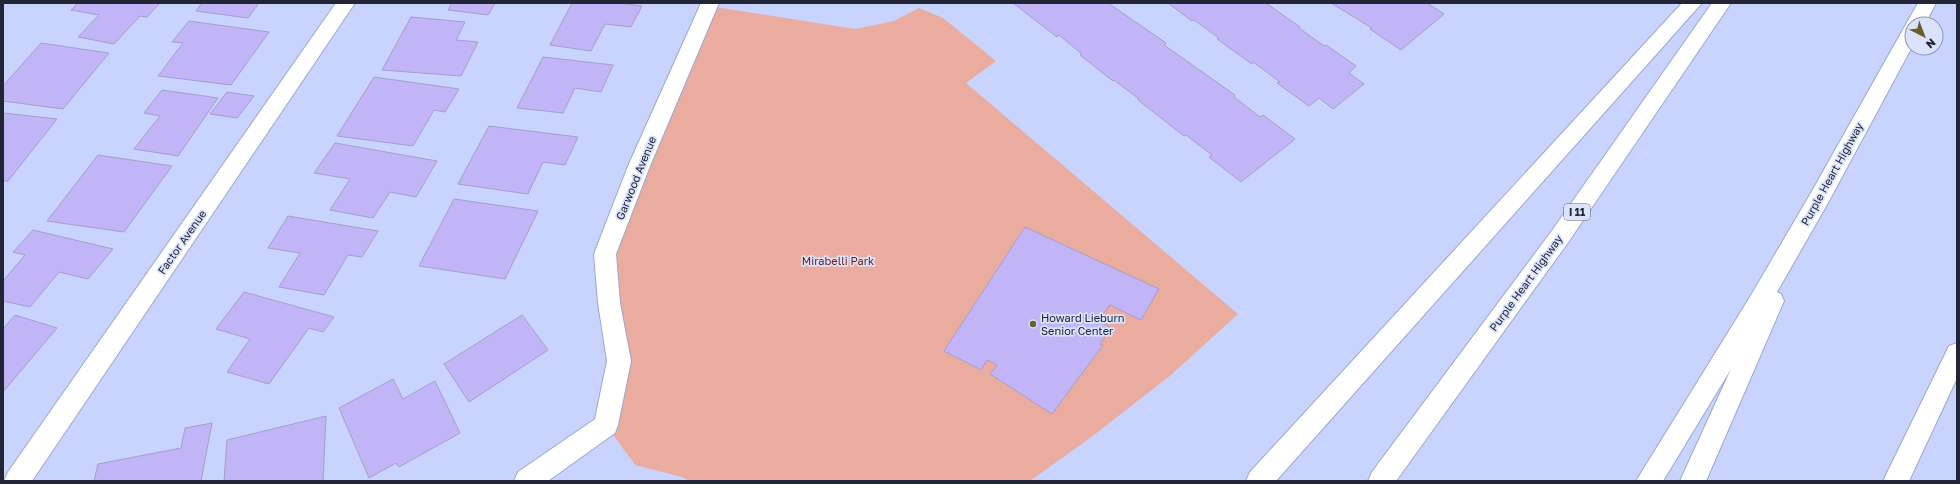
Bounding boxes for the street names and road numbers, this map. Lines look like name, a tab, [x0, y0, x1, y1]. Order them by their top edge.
street label: Purple Heart Highway	[1798, 120, 1865, 227]
street label: Garwood Avenue	[613, 134, 658, 221]
road number: I 11	[1564, 204, 1590, 220]
street label: Factor Avenue	[155, 207, 209, 276]
street label: Purple Heart Highway	[1486, 232, 1565, 333]

